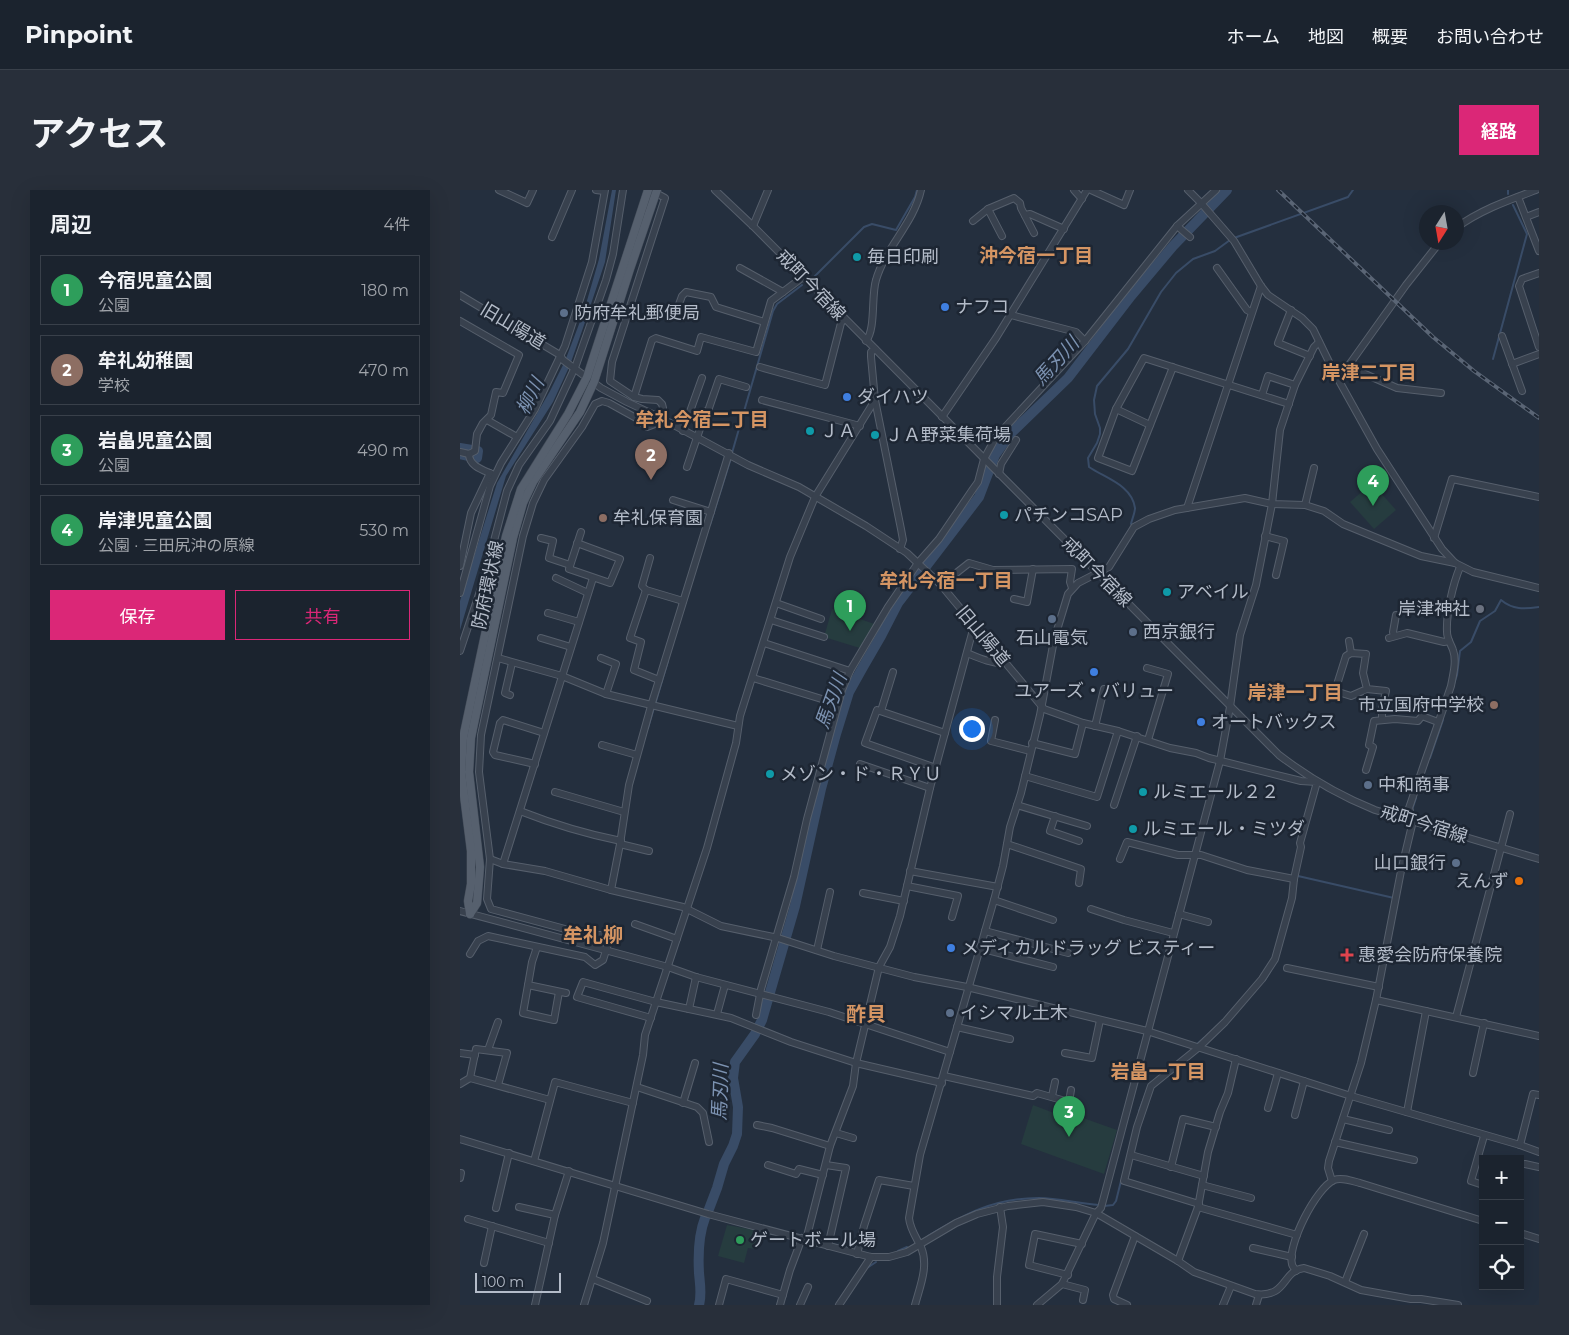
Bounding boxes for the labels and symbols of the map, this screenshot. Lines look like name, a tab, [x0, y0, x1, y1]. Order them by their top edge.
north arrow	[1419, 205, 1464, 250]
district label: 沖今宿一丁目	[979, 244, 1093, 267]
street label: 戒町今宿線	[772, 245, 850, 325]
place label: 毎日印刷	[867, 246, 939, 268]
marker: 毎日印刷	[851, 251, 863, 263]
place label: ナフコ	[955, 296, 1009, 318]
street label: 旧山陽道	[476, 298, 550, 354]
marker: ナフコ	[939, 301, 951, 313]
place label: 防府牟礼郵便局	[574, 302, 700, 324]
marker: 防府牟礼郵便局	[558, 307, 570, 319]
water label: 馬刃川	[1028, 331, 1085, 390]
district label: 岸津二丁目	[1321, 361, 1417, 384]
water label: 柳川	[511, 372, 550, 418]
place label: ダイハツ	[857, 386, 929, 408]
marker: ダイハツ	[841, 391, 853, 403]
district label: 牟礼今宿二丁目	[635, 408, 769, 431]
place label: ＪＡ	[820, 420, 856, 442]
place label: ＪＡ野菜集荷場	[885, 424, 1011, 446]
marker: ＪＡ	[804, 425, 816, 437]
marker: ＪＡ野菜集荷場	[869, 429, 881, 441]
pin: 2	[635, 439, 667, 480]
pin: 4	[1357, 465, 1389, 506]
place label: パチンコSAP	[1014, 504, 1123, 526]
place label: 牟礼保育園	[613, 507, 703, 529]
marker: パチンコSAP	[998, 509, 1010, 521]
marker: 牟礼保育園	[597, 512, 609, 524]
street label: 戒町今宿線	[1057, 532, 1137, 612]
street label: 防府環状線	[468, 539, 508, 631]
district label: 牟礼今宿一丁目	[879, 569, 1013, 592]
place label: アベイル	[1177, 581, 1249, 603]
marker: アベイル	[1161, 586, 1173, 598]
pin: 1	[834, 590, 866, 631]
place label: 岸津神社	[1398, 598, 1470, 620]
street label: 旧山陽道	[951, 601, 1015, 671]
marker: 岸津神社	[1474, 603, 1486, 615]
marker: 石山電気	[1046, 613, 1058, 625]
place label: 西京銀行	[1143, 621, 1215, 643]
marker: 西京銀行	[1127, 626, 1139, 638]
place label: 石山電気	[1016, 627, 1088, 649]
marker: ユアーズ・バリュー	[1088, 666, 1100, 678]
water label: 馬刃川	[810, 668, 852, 732]
place label: ユアーズ・バリュー	[1014, 680, 1174, 702]
district label: 岸津一丁目	[1247, 681, 1343, 704]
place label: 市立国府中学校	[1358, 694, 1484, 716]
marker: 市立国府中学校	[1488, 699, 1500, 711]
place label: オートバックス	[1211, 711, 1336, 733]
your location	[959, 716, 985, 742]
marker: オートバックス	[1195, 716, 1207, 728]
place label: メゾン・ド・ＲＹＵ	[780, 763, 942, 785]
marker: メゾン・ド・ＲＹＵ	[764, 768, 776, 780]
place label: 中和商事	[1378, 774, 1450, 796]
marker: 中和商事	[1362, 779, 1374, 791]
place label: ルミエール２２	[1153, 781, 1279, 803]
marker: ルミエール２２	[1137, 786, 1149, 798]
street label: 戒町今宿線	[1378, 800, 1470, 848]
place label: ルミエール・ミツダ	[1143, 818, 1305, 840]
marker: ルミエール・ミツダ	[1127, 823, 1139, 835]
place label: 山口銀行	[1374, 852, 1446, 874]
marker: 山口銀行	[1450, 857, 1462, 869]
place label: えんず	[1455, 870, 1509, 892]
marker: えんず	[1513, 875, 1525, 887]
district label: 牟礼柳	[563, 923, 623, 947]
place label: メディカルドラッグ ビスティー	[961, 937, 1215, 959]
marker: メディカルドラッグ ビスティー	[945, 942, 957, 954]
place label: 惠愛会防府保養院	[1358, 944, 1502, 966]
marker: 惠愛会防府保養院	[1340, 948, 1354, 962]
district label: 酢貝	[846, 1002, 886, 1026]
place label: イシマル土木	[960, 1002, 1068, 1024]
marker: イシマル土木	[944, 1007, 956, 1019]
district label: 岩畠一丁目	[1110, 1060, 1206, 1083]
water label: 馬刃川	[708, 1061, 733, 1121]
pin: 3	[1053, 1096, 1085, 1137]
place label: ゲートボール場	[750, 1229, 876, 1251]
marker: ゲートボール場	[734, 1234, 746, 1246]
scale bar	[475, 1270, 561, 1293]

